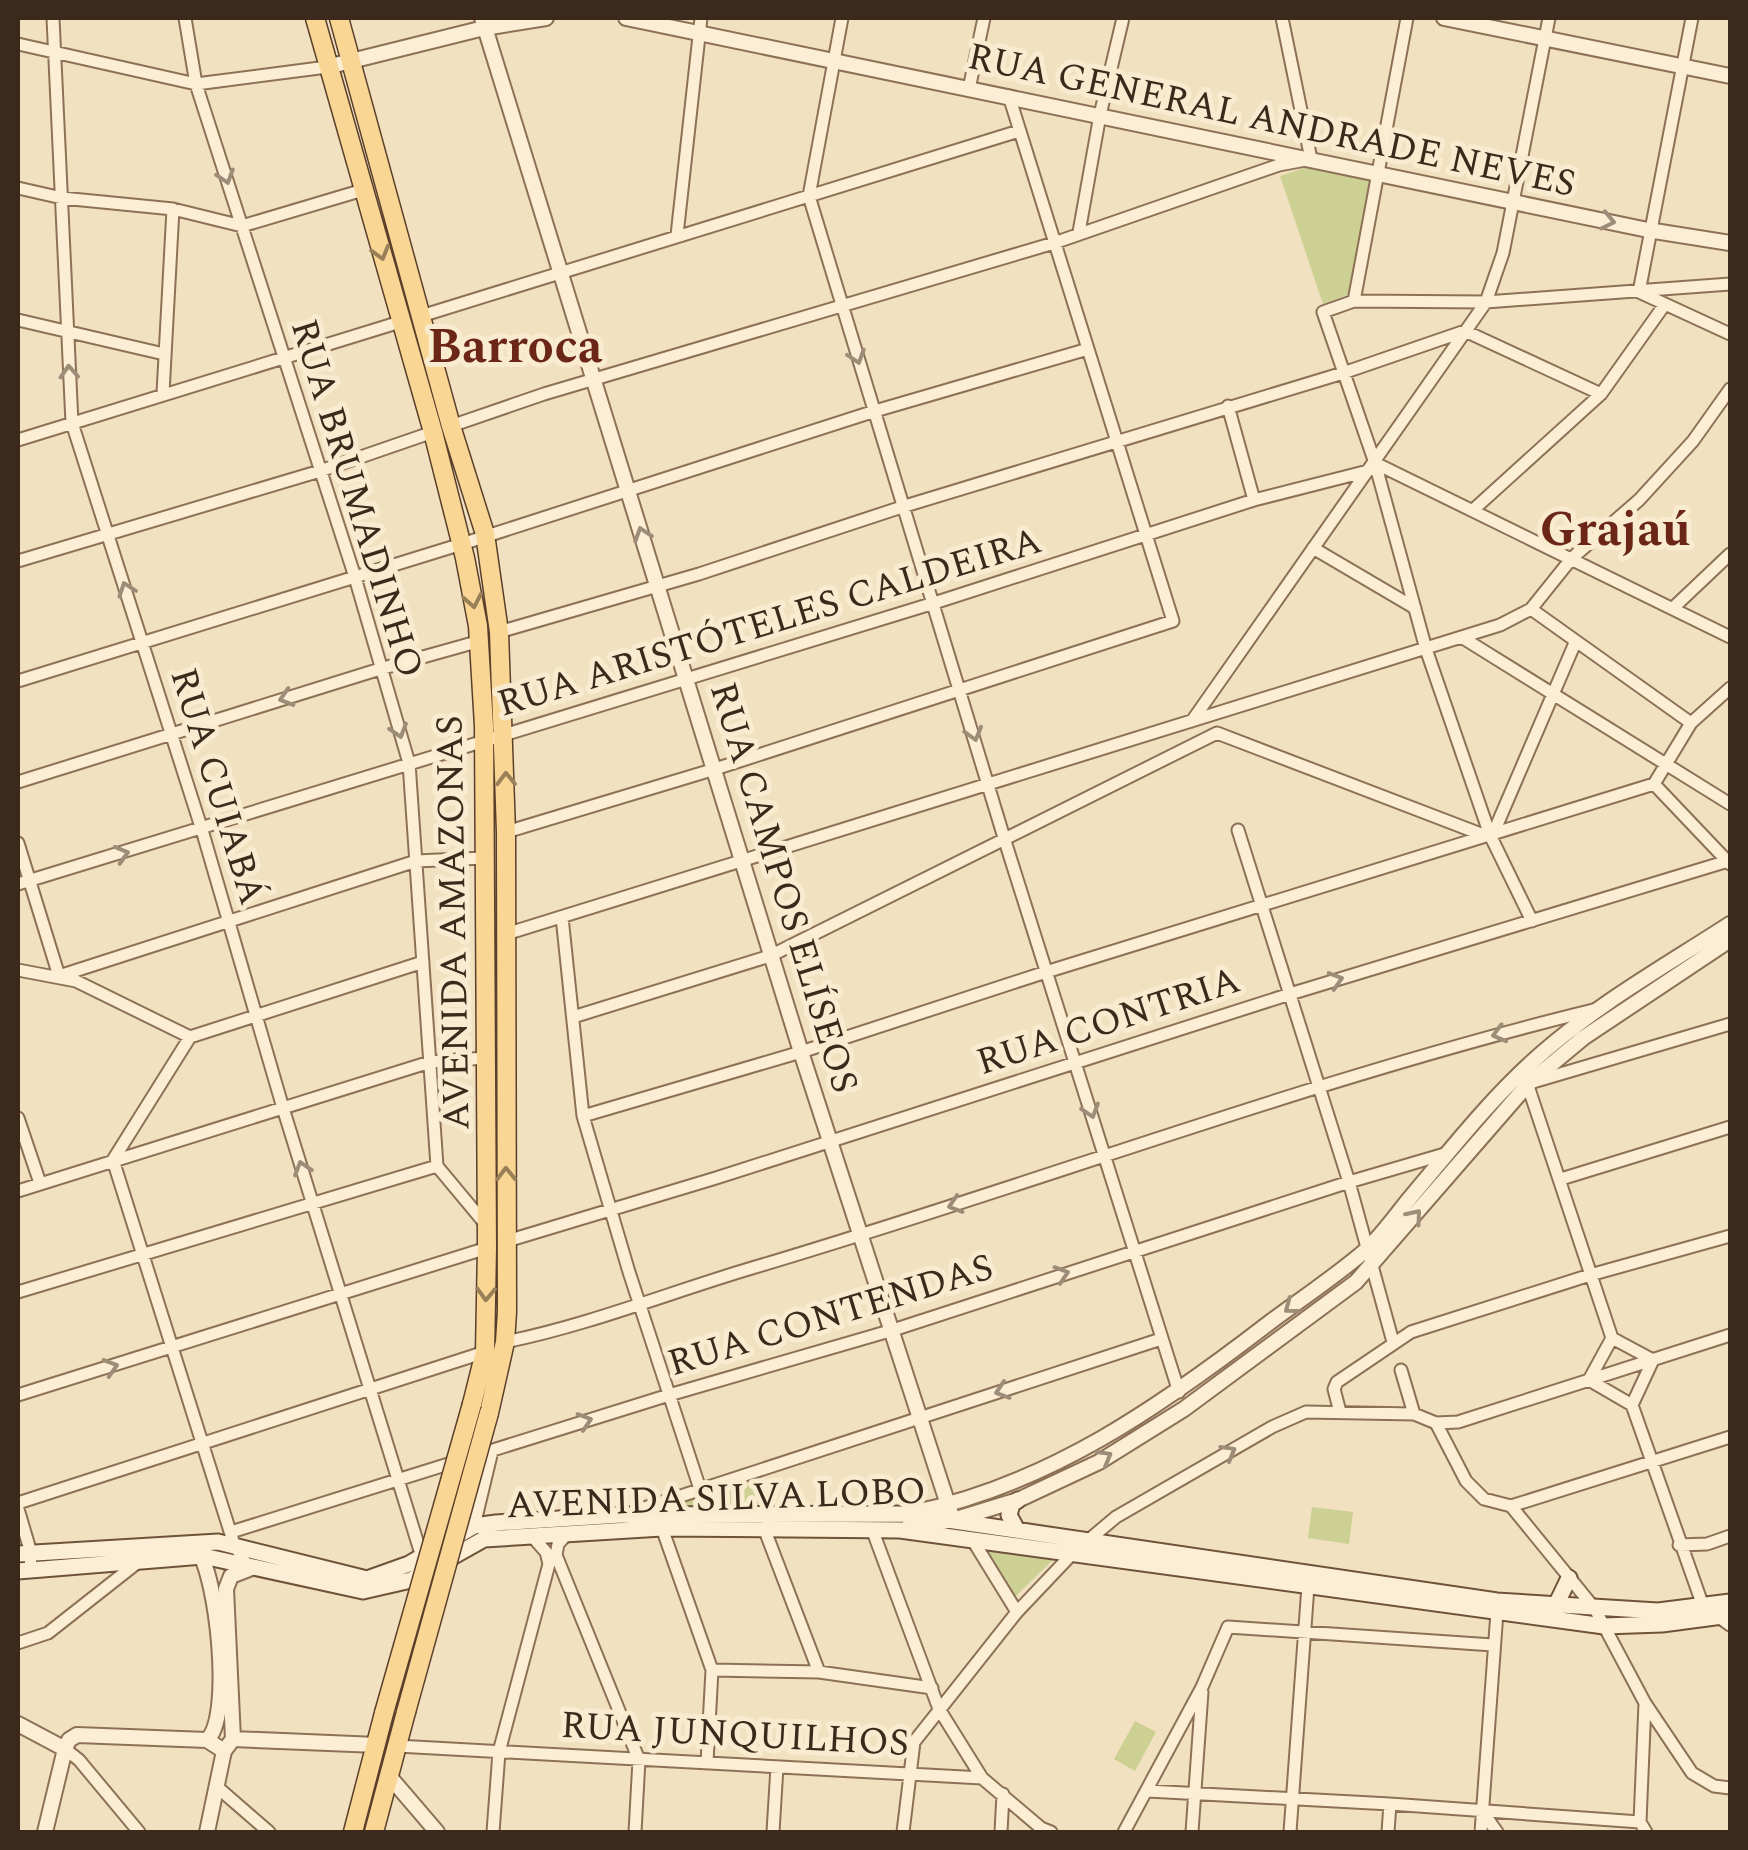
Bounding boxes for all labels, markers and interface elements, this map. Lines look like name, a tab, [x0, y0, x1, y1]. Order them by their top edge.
street label: RUA GENERAL ANDRADE NEVES	[962, 28, 1581, 214]
one-way arrow	[215, 168, 235, 185]
one-way arrow	[1600, 210, 1617, 231]
one-way arrow	[369, 244, 390, 261]
district label: Barroca	[428, 311, 603, 384]
street label: RUA BRUMADINHO	[274, 312, 438, 685]
one-way arrow	[845, 347, 866, 364]
one-way arrow	[59, 363, 80, 379]
district label: Grajaú	[1540, 494, 1690, 567]
street label: RUA ARISTÓTELES CALDEIRA	[490, 512, 1049, 733]
one-way arrow	[633, 527, 654, 544]
one-way arrow	[117, 582, 137, 599]
one-way arrow	[462, 592, 483, 609]
street label: RUA CUIABÁ	[154, 661, 281, 912]
street label: RUA CAMPOS ELÍSEOS	[693, 675, 873, 1100]
one-way arrow	[278, 686, 295, 707]
street label: AVENIDA AMAZONAS	[421, 715, 487, 1131]
one-way arrow	[388, 722, 408, 739]
one-way arrow	[962, 725, 983, 742]
one-way arrow	[495, 771, 516, 787]
one-way arrow	[113, 844, 131, 865]
street label: RUA CONTRIA	[969, 952, 1248, 1092]
one-way arrow	[1326, 971, 1343, 992]
one-way arrow	[1491, 1023, 1508, 1044]
one-way arrow	[1079, 1102, 1100, 1119]
one-way arrow	[293, 1160, 314, 1177]
one-way arrow	[495, 1166, 516, 1182]
one-way arrow	[947, 1194, 964, 1214]
one-way arrow	[1404, 1209, 1422, 1228]
street label: RUA CONTENDAS	[661, 1239, 1000, 1393]
one-way arrow	[1053, 1265, 1070, 1285]
one-way arrow	[475, 1287, 496, 1303]
one-way arrow	[1284, 1295, 1302, 1313]
one-way arrow	[102, 1358, 119, 1379]
one-way arrow	[994, 1380, 1011, 1400]
one-way arrow	[575, 1412, 592, 1432]
one-way arrow	[1218, 1445, 1236, 1464]
one-way arrow	[1094, 1450, 1112, 1470]
street label: AVENIDA SILVA LOBO	[505, 1463, 927, 1535]
street label: RUA JUNQUILHOS	[559, 1697, 910, 1773]

